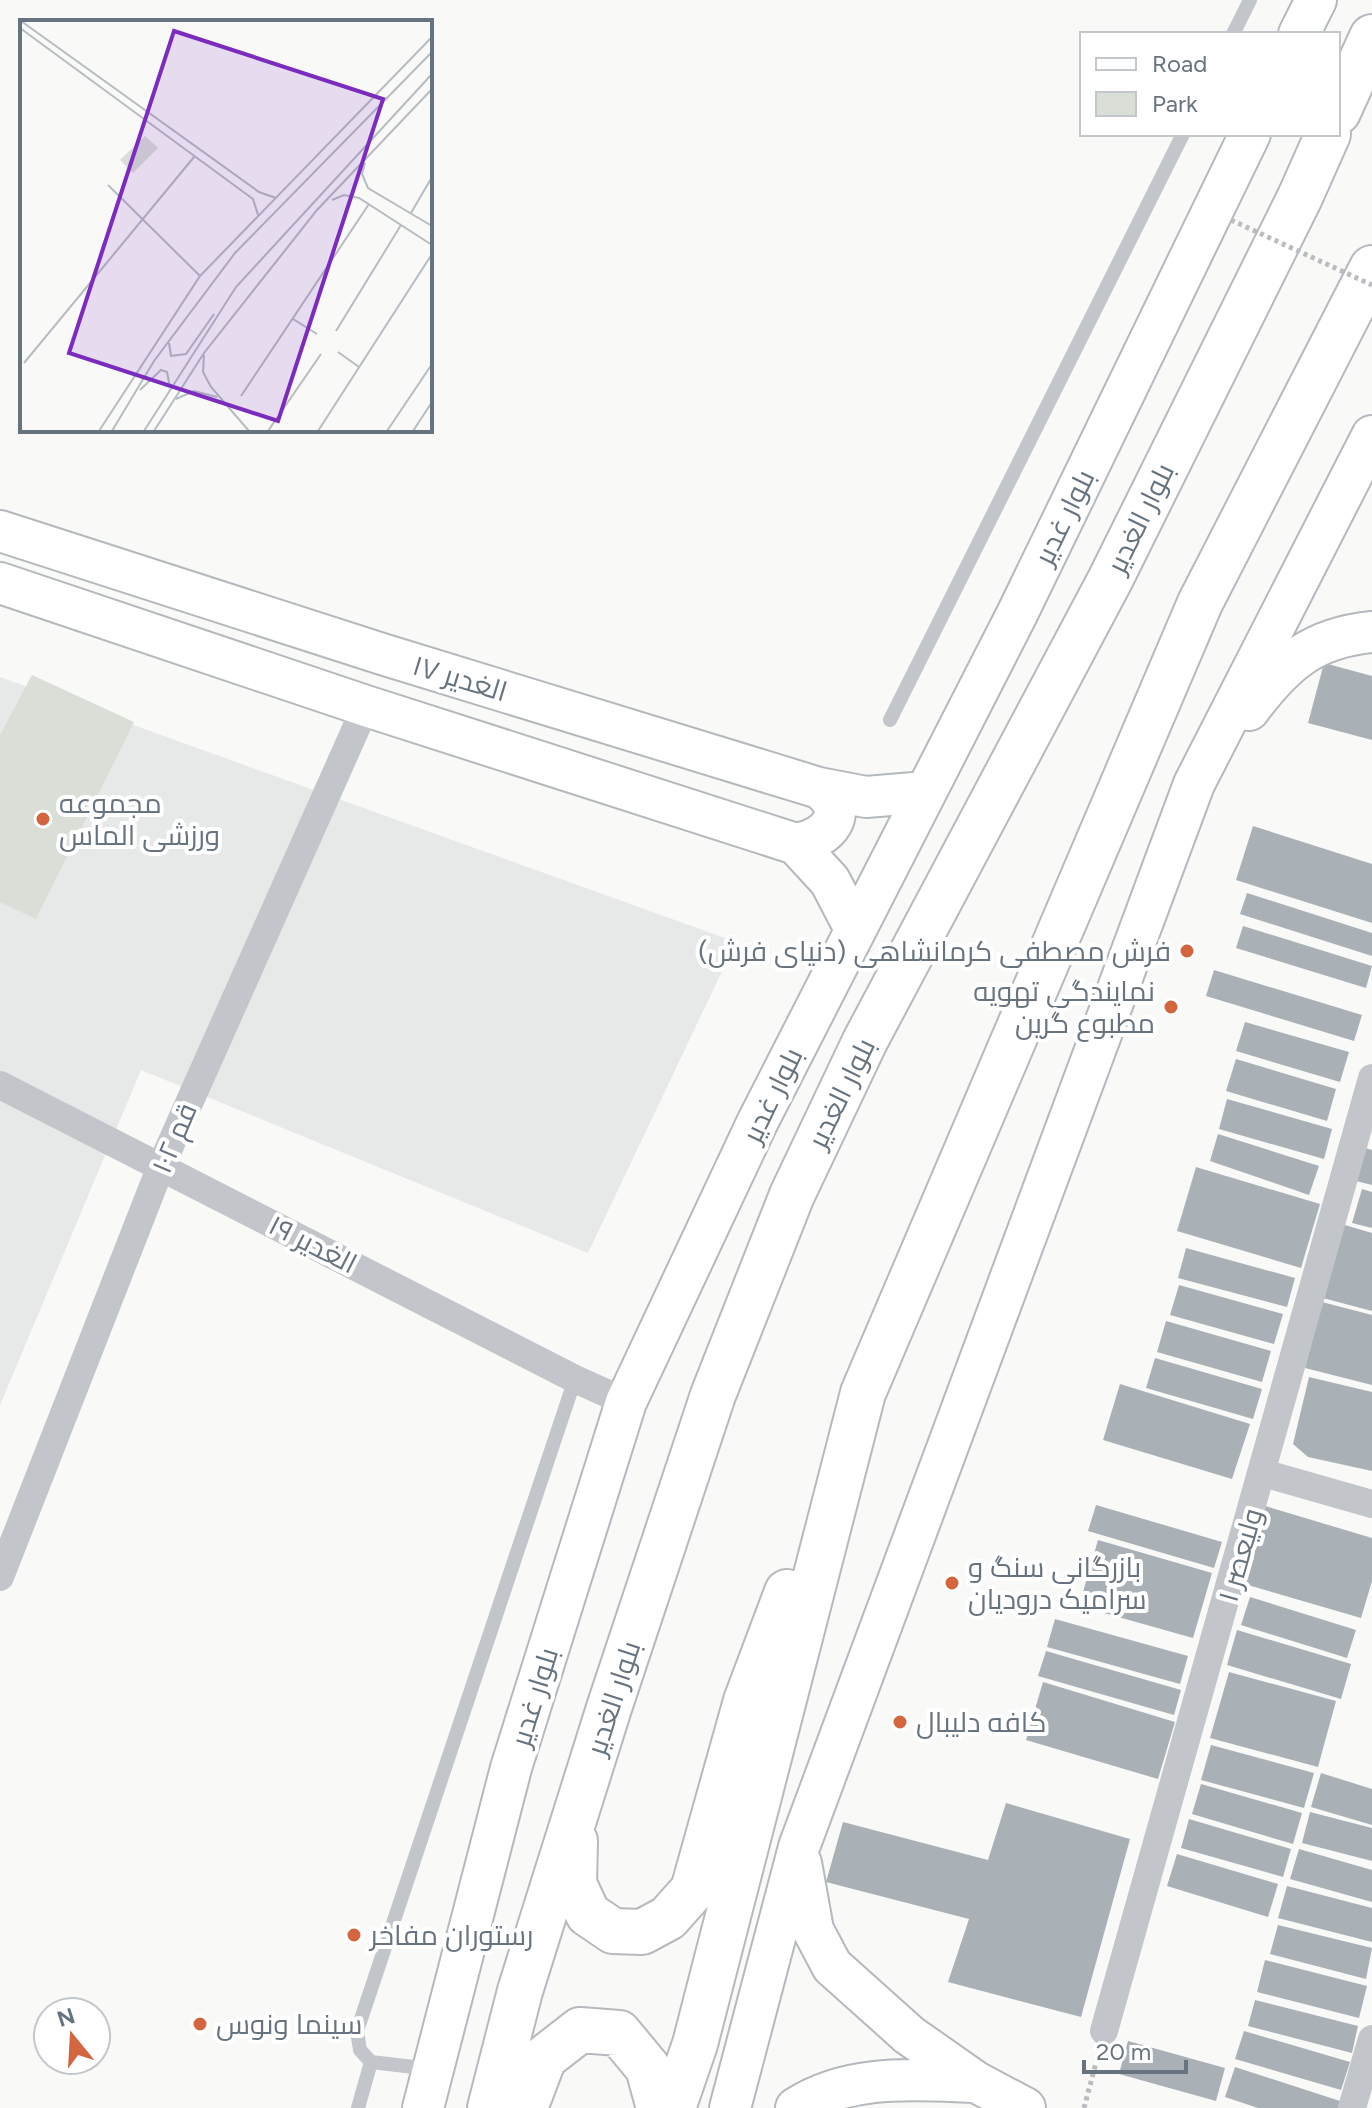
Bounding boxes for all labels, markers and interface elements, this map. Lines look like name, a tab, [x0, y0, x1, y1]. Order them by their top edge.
inset map	[20, 20, 432, 432]
legend	[1080, 32, 1340, 136]
text: Road	[1152, 49, 1207, 78]
text: Park	[1152, 89, 1198, 118]
street label: بلوار الغدیر	[1098, 458, 1181, 580]
street label: بلوار غدیر	[1026, 464, 1102, 572]
street label: الغدیر ۱۷	[409, 648, 511, 708]
place label: مجموعه ورزشی الماس	[59, 786, 220, 852]
marker: مجموعه ورزشی الماس	[34, 810, 52, 828]
place label: فرش مصطفی کرمانشاهی (دنیای فرش)	[698, 934, 1171, 968]
marker: فرش مصطفی کرمانشاهی (دنیای فرش)	[1178, 942, 1196, 960]
place label: نمایندگی تهویه مطبوع گرین	[973, 974, 1155, 1042]
marker: نمایندگی تهویه مطبوع گرین	[1162, 998, 1180, 1016]
street label: بلوار الغدیر	[799, 1033, 882, 1155]
street label: بلوار غدیر	[734, 1042, 810, 1150]
street label: قم ۱۰۲	[144, 1098, 207, 1179]
street label: الغدیر ۱۹	[263, 1208, 363, 1280]
street label: ولیعصر ۱	[1210, 1504, 1270, 1606]
place label: بازرگانی سنگ و سرامیک درودیان	[968, 1550, 1147, 1616]
marker: بازرگانی سنگ و سرامیک درودیان	[943, 1574, 961, 1592]
street label: بلوار الغدیر	[578, 1637, 647, 1761]
street label: بلوار غدیر	[502, 1643, 565, 1752]
place label: کافه دلیبال	[916, 1705, 1046, 1739]
marker: کافه دلیبال	[891, 1713, 909, 1731]
place label: رستوران مفاخر	[368, 1918, 533, 1952]
marker: رستوران مفاخر	[345, 1926, 363, 1944]
north arrow	[32, 1996, 112, 2076]
text: N	[54, 2002, 78, 2033]
place label: سینما ونوس	[216, 2007, 363, 2041]
marker: سینما ونوس	[191, 2015, 209, 2033]
scale bar	[1084, 2024, 1186, 2074]
text: 20 m	[1096, 2037, 1151, 2066]

